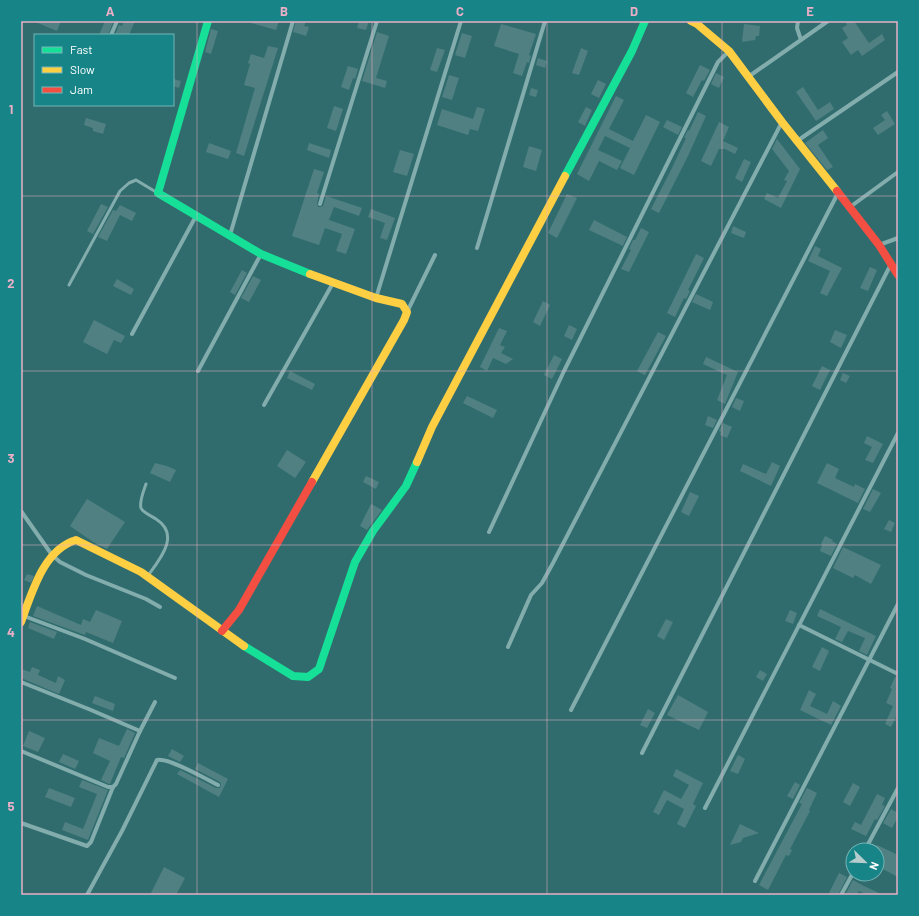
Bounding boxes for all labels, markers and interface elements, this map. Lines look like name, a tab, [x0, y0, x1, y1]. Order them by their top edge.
text: A	[106, 3, 115, 19]
text: B	[280, 3, 288, 19]
text: C	[456, 3, 464, 19]
text: D	[630, 3, 638, 19]
text: E	[806, 3, 814, 19]
legend	[34, 34, 174, 106]
text: Fast	[70, 42, 93, 56]
text: Slow	[70, 62, 95, 76]
text: Jam	[70, 82, 93, 96]
text: 1	[9, 101, 13, 117]
text: 2	[7, 275, 15, 291]
text: 3	[7, 450, 15, 466]
text: 4	[7, 624, 15, 640]
text: 5	[7, 798, 15, 814]
north arrow	[845, 842, 885, 882]
text: N	[867, 860, 882, 872]

